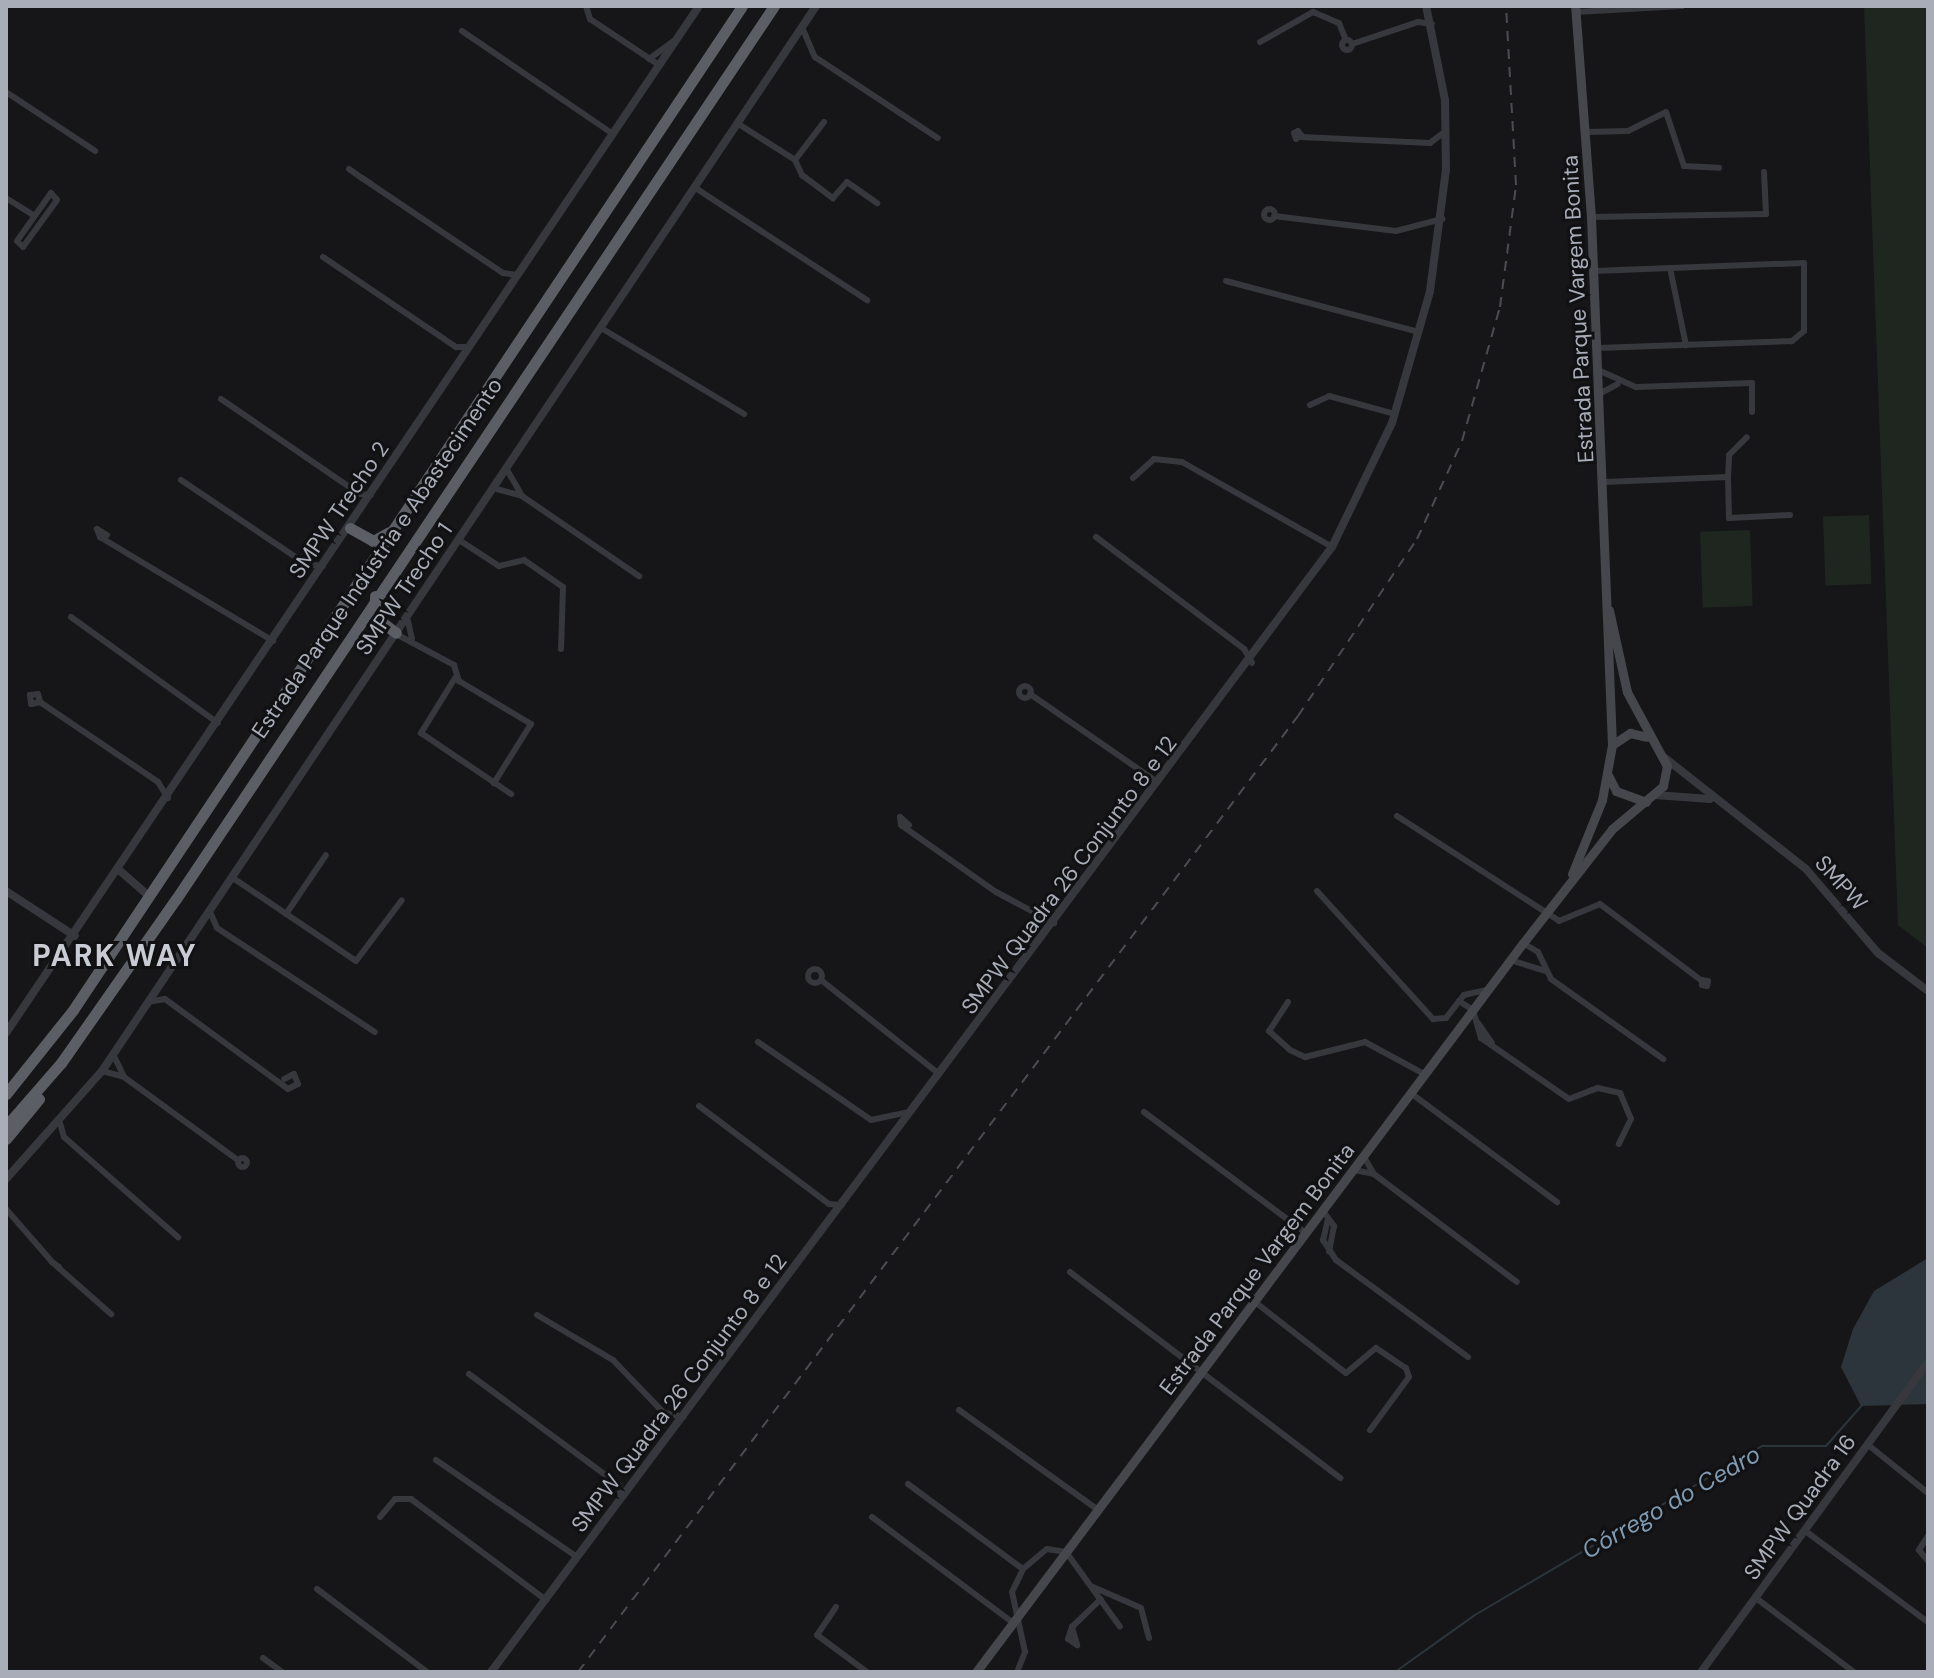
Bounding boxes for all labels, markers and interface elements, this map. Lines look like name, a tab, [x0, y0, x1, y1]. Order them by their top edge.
street label: Estrada Parque Vargem Bonita	[1557, 155, 1599, 463]
street label: Estrada Parque Indústria e Abastecimento	[246, 373, 508, 743]
street label: SMPW Trecho 2	[284, 437, 394, 583]
street label: SMPW Trecho 1	[350, 518, 458, 660]
street label: SMPW Quadra 26 Conjunto 8 e 12	[956, 731, 1182, 1019]
street label: SMPW	[1809, 850, 1873, 916]
district label: PARK WAY	[32, 938, 198, 974]
street label: Estrada Parque Vargem Bonita	[1154, 1138, 1360, 1400]
street label: SMPW Quadra 26 Conjunto 8 e 12	[566, 1249, 792, 1537]
street label: SMPW Quadra 16	[1738, 1429, 1862, 1585]
water label: Córrego do Cedro	[1577, 1439, 1765, 1565]

